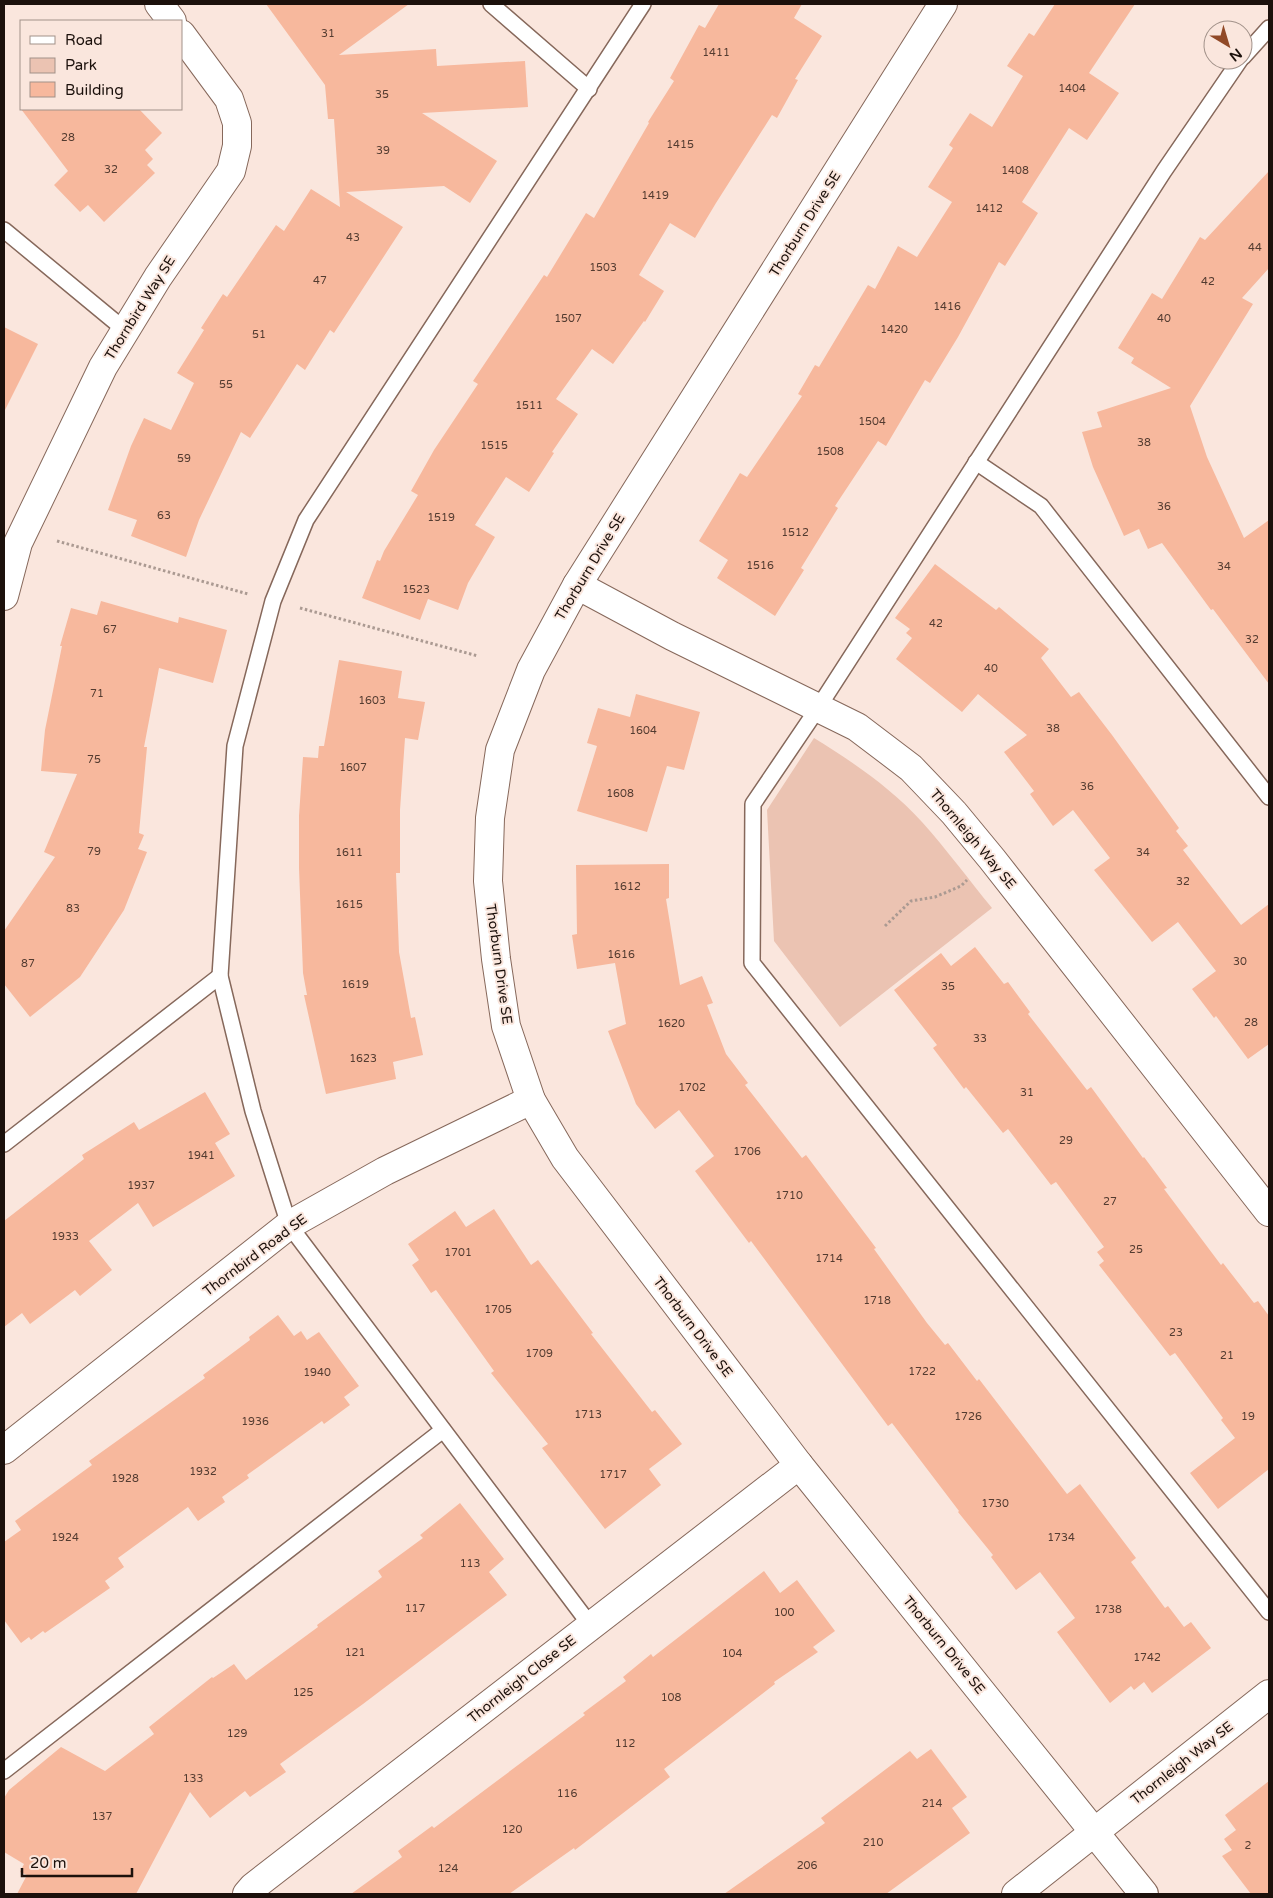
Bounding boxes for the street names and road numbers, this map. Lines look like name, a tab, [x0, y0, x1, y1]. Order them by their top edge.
street label: Thorburn Drive SE	[766, 168, 844, 280]
street label: Thornbird Way SE	[101, 253, 179, 363]
street label: Thorburn Drive SE	[551, 511, 629, 623]
street label: Thornleigh Way SE	[926, 786, 1020, 893]
street label: Thorburn Drive SE	[482, 903, 516, 1025]
street label: Thornbird Road SE	[200, 1210, 310, 1300]
street label: Thorburn Drive SE	[650, 1273, 736, 1381]
street label: Thorburn Drive SE	[899, 1592, 989, 1698]
street label: Thornleigh Close SE	[464, 1631, 580, 1727]
street label: Thornleigh Way SE	[1127, 1718, 1237, 1808]

